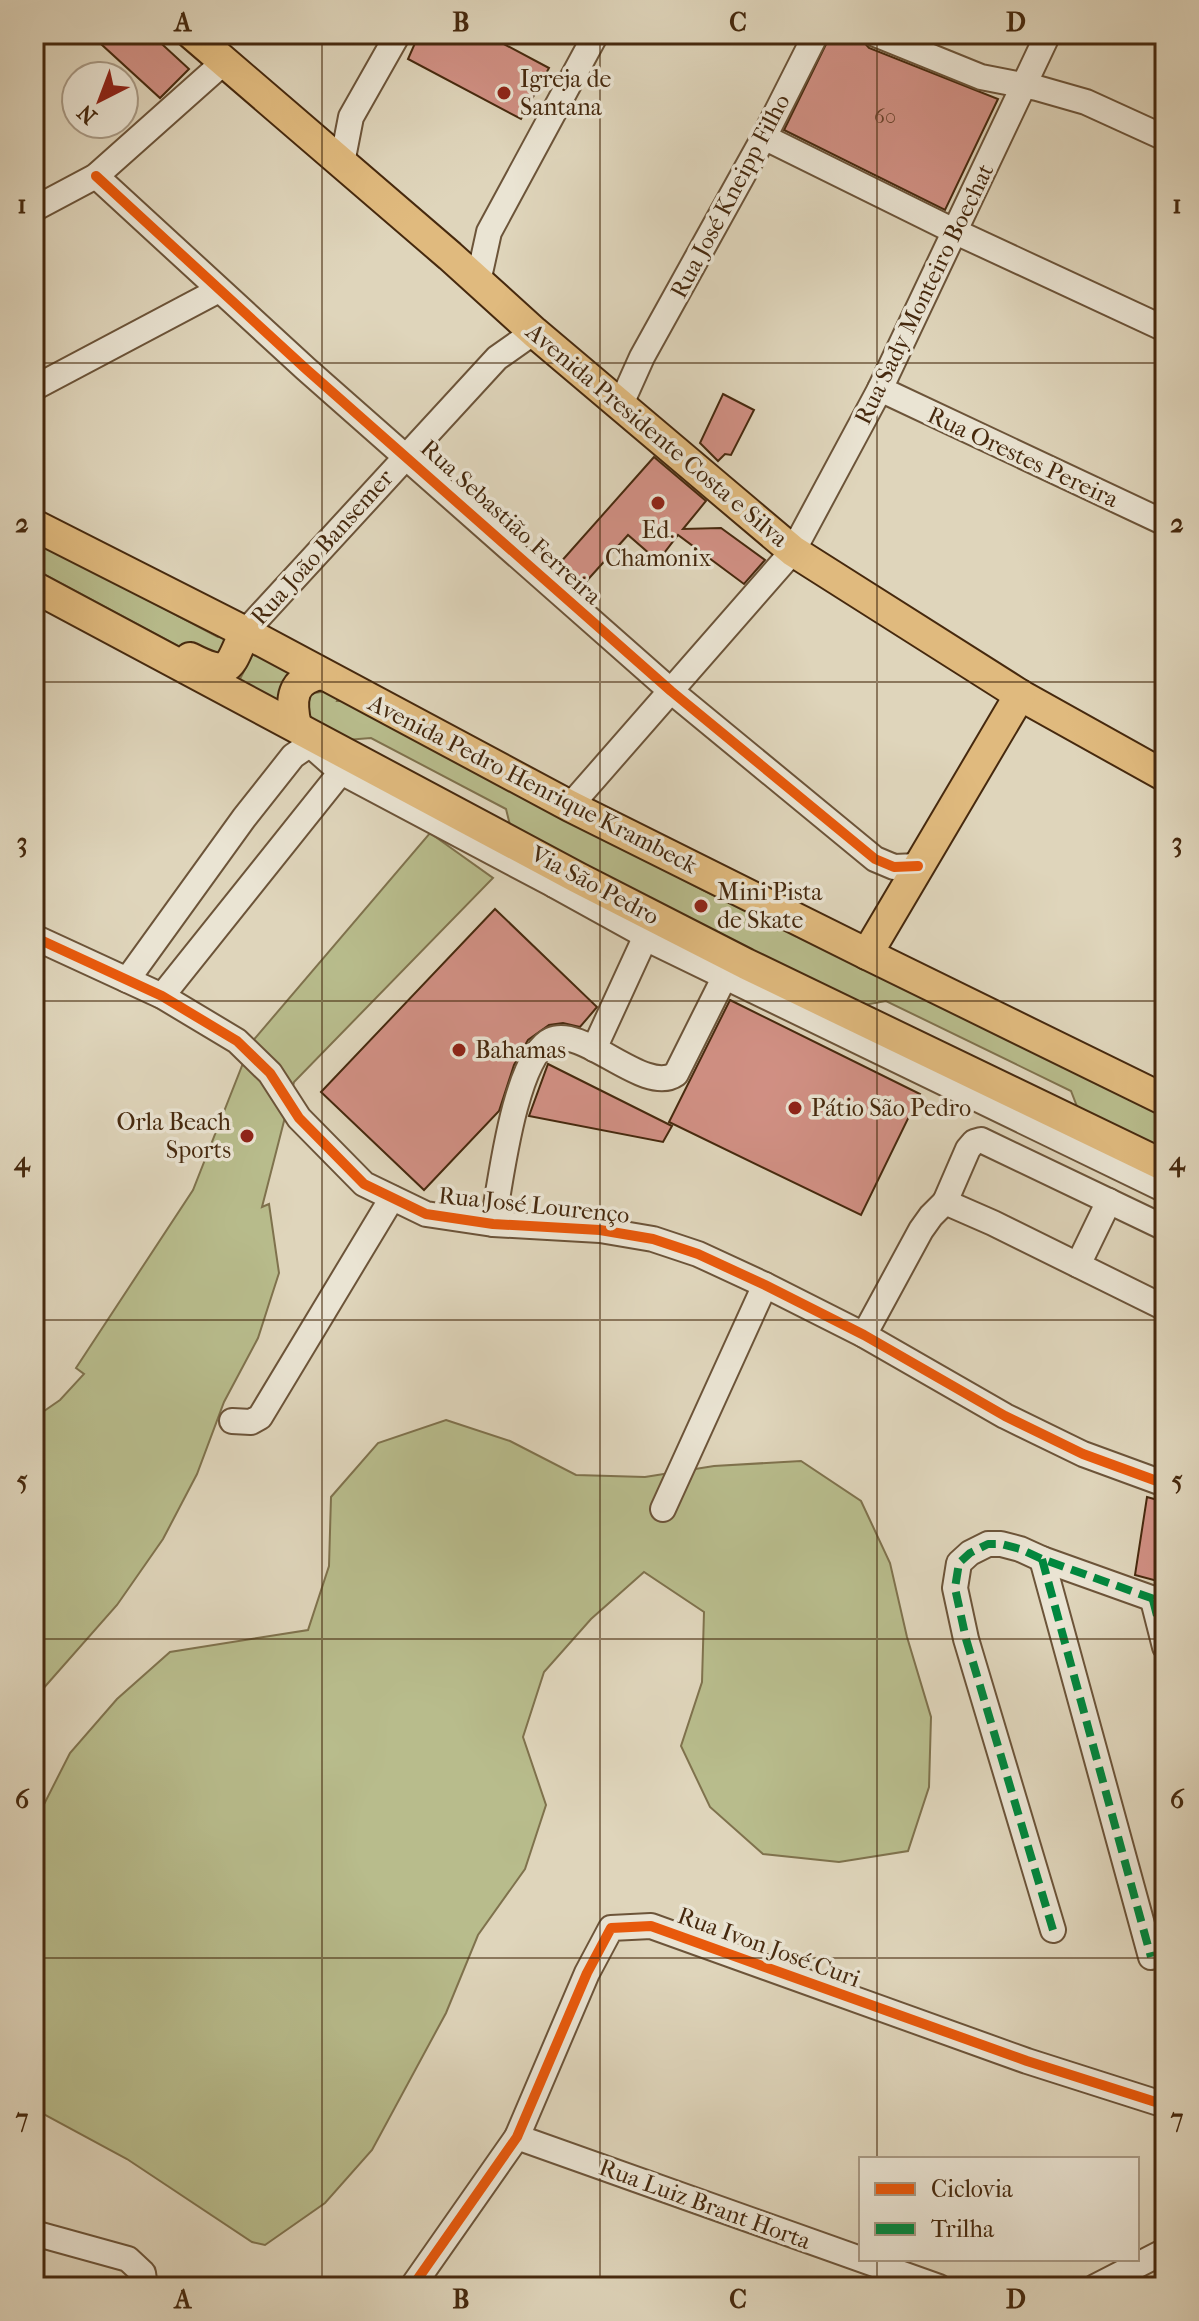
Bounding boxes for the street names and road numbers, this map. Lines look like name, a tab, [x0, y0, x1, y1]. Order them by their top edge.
street label: Rua José Kneipp Filho	[664, 89, 796, 303]
street label: Rua Sady Monteiro Boechat	[849, 159, 1000, 429]
street label: Avenida Presidente Costa e Silva	[520, 317, 794, 553]
street label: Rua Orestes Pereira	[923, 401, 1124, 514]
street label: Rua Sebastião Ferreira	[415, 434, 608, 611]
street label: Rua João Bansemer	[245, 463, 400, 630]
street label: Avenida Pedro Henrique Krambeck	[363, 688, 703, 880]
street label: Via São Pedro	[525, 839, 664, 930]
street label: Rua José Lourenço	[437, 1181, 631, 1230]
street label: Rua Ivon José Curi	[674, 1901, 864, 1993]
street label: Rua Luiz Brant Horta	[596, 2153, 815, 2256]

